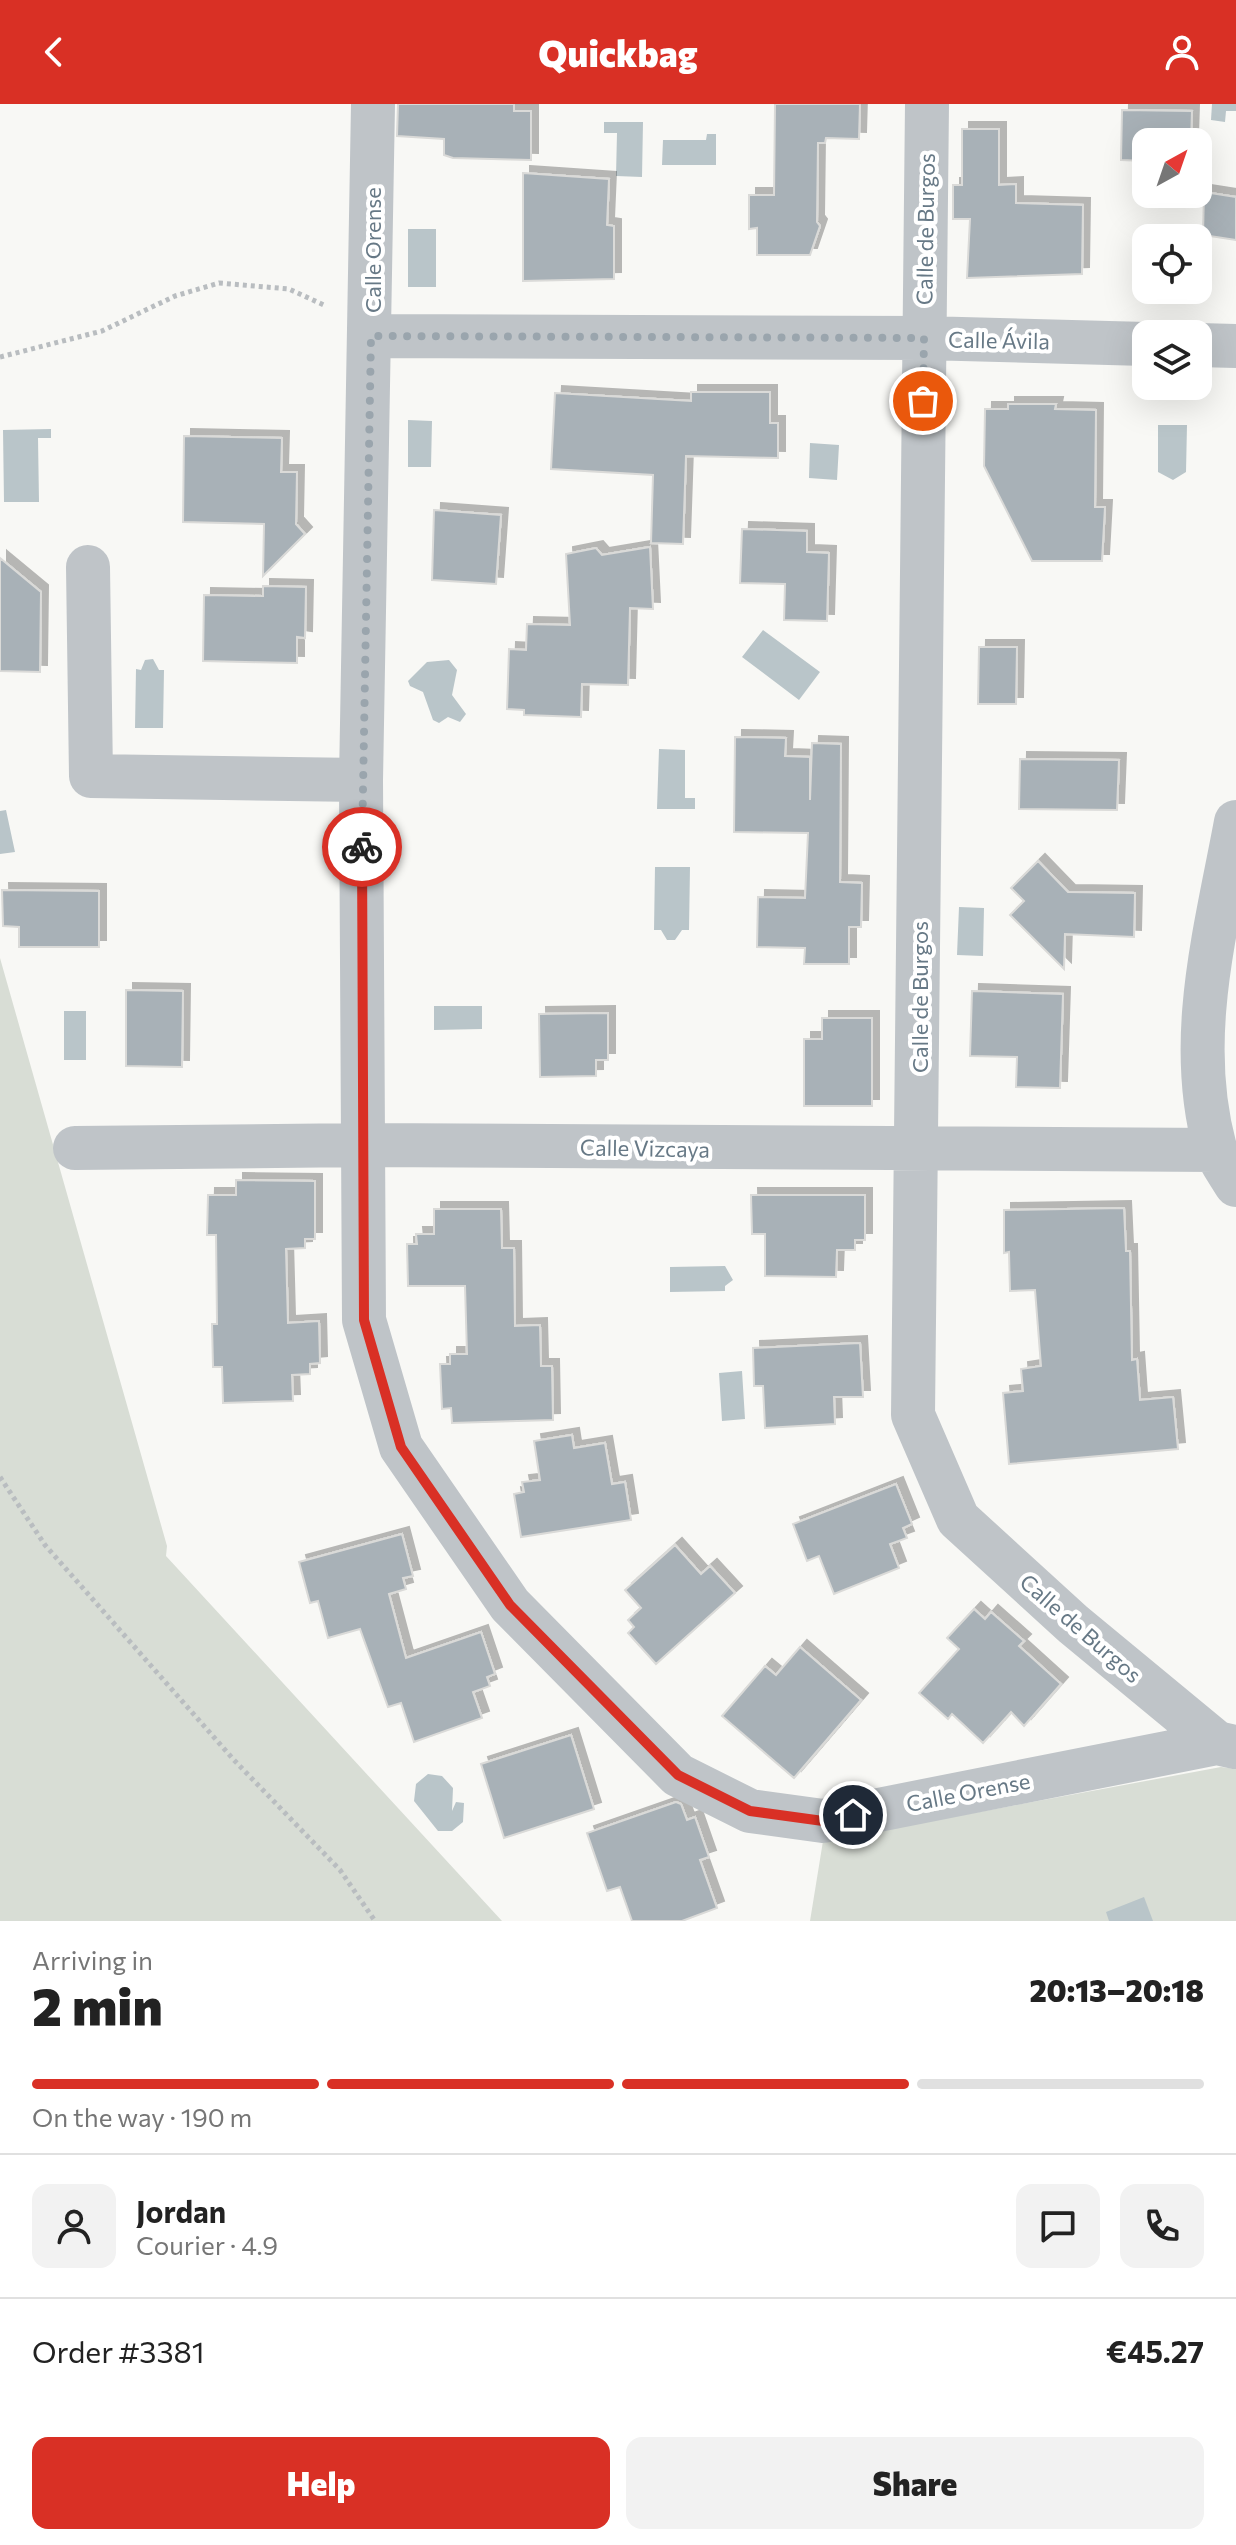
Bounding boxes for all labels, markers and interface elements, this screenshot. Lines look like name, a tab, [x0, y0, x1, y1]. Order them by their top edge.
icon: back	[32, 30, 76, 74]
text: Quickbag	[538, 30, 698, 74]
icon: person	[1160, 30, 1204, 74]
north arrow	[1132, 128, 1212, 208]
map controls	[1132, 128, 1212, 400]
street label: Calle de Burgos	[910, 153, 940, 305]
street label: Calle Orense	[359, 187, 386, 313]
button: locate	[1132, 224, 1212, 304]
button: layers	[1132, 320, 1212, 400]
street label: Calle Ávila	[948, 326, 1050, 354]
pin	[889, 367, 957, 435]
icon: bag	[901, 379, 945, 423]
courier	[322, 807, 402, 887]
icon: bike	[340, 825, 384, 869]
street label: Calle de Burgos	[906, 921, 933, 1073]
street label: Calle Vizcaya	[580, 1133, 710, 1163]
street label: Calle de Burgos	[1015, 1568, 1147, 1688]
street label: Calle Orense	[904, 1767, 1032, 1817]
pin	[819, 1781, 887, 1849]
icon: home	[831, 1793, 875, 1837]
text: Arriving in	[32, 1944, 153, 1975]
text: 20:13–20:18	[1030, 1971, 1204, 2008]
text: 2 min	[32, 1973, 163, 2037]
text: On the way · 190 m	[32, 2101, 252, 2132]
button: person	[32, 2184, 116, 2268]
button: chat	[1016, 2184, 1100, 2268]
button: phone	[1120, 2184, 1204, 2268]
text: Jordan	[136, 2192, 226, 2229]
text: Courier · 4.9	[136, 2229, 278, 2260]
text: Order #3381	[32, 2332, 205, 2369]
text: €45.27	[1106, 2332, 1204, 2369]
button: Help	[32, 2437, 610, 2529]
button: Share	[626, 2437, 1204, 2529]

